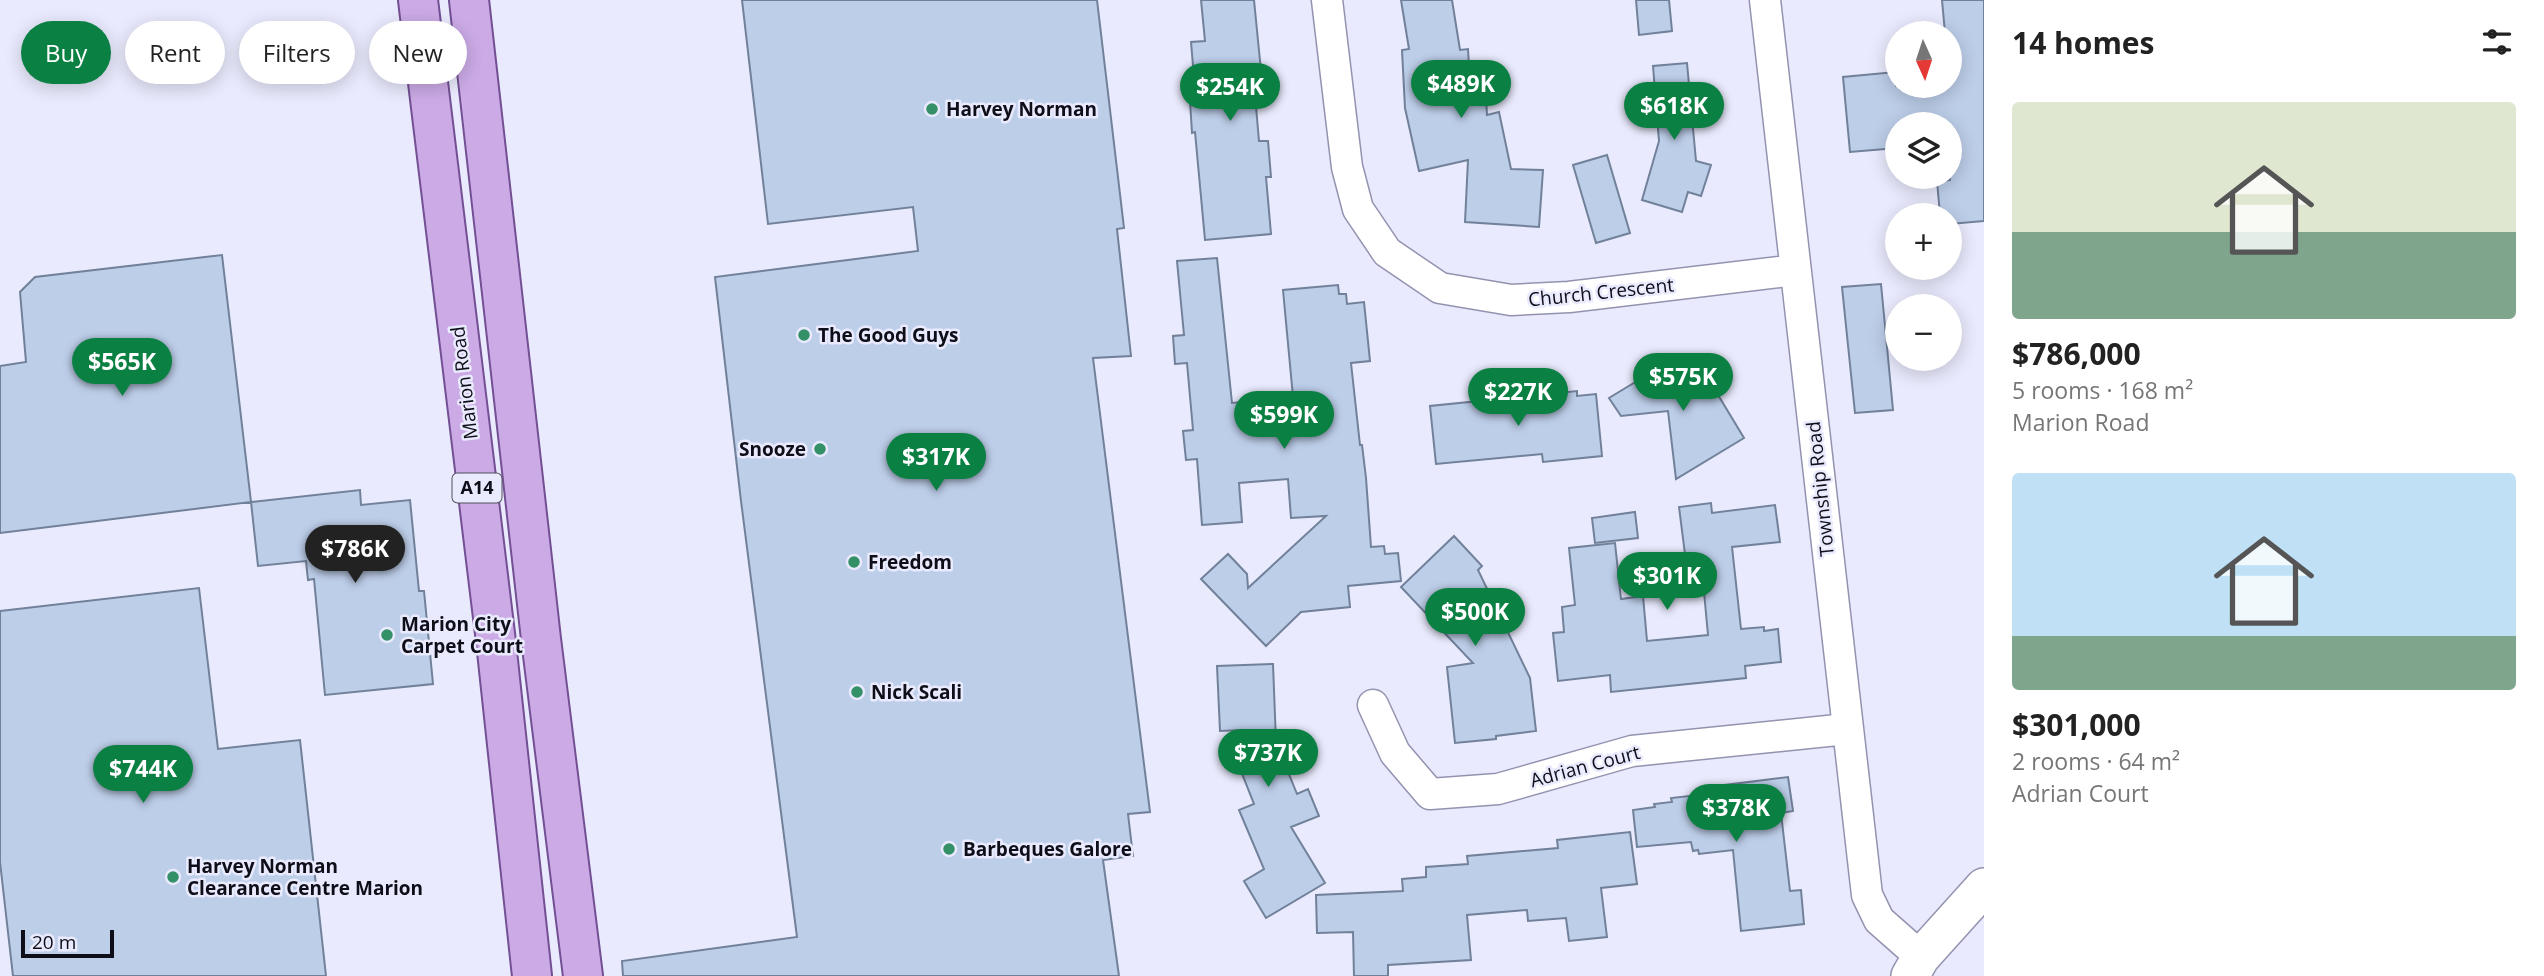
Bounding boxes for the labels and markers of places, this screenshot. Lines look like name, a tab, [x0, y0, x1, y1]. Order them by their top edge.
pin: $489K	[1412, 60, 1510, 120]
pin: $254K	[1181, 64, 1279, 123]
pin: $618K	[1625, 82, 1723, 142]
place label: Harvey Norman	[946, 96, 1097, 122]
marker: Harvey Norman	[924, 101, 940, 117]
place label: The Good Guys	[818, 322, 958, 348]
marker: The Good Guys	[796, 327, 812, 343]
pin: $565K	[73, 338, 171, 398]
pin: $575K	[1634, 354, 1732, 413]
pin: $227K	[1469, 368, 1567, 428]
pin: $599K	[1235, 392, 1333, 451]
pin: $317K	[887, 434, 985, 493]
place label: Snooze	[739, 436, 806, 462]
marker: Snooze	[812, 441, 828, 457]
pin: $786K	[306, 526, 404, 585]
place label: Freedom	[868, 549, 952, 575]
pin: $301K	[1618, 552, 1716, 612]
marker: Freedom	[846, 554, 862, 570]
pin: $500K	[1426, 588, 1524, 648]
place label: Marion City Carpet Court	[401, 611, 523, 659]
marker: Marion City Carpet Court	[379, 627, 395, 643]
place label: Nick Scali	[871, 679, 962, 705]
marker: Nick Scali	[849, 684, 865, 700]
pin: $737K	[1219, 730, 1317, 789]
pin: $744K	[94, 746, 192, 805]
pin: $378K	[1687, 784, 1785, 844]
place label: Barbeques Galore	[963, 836, 1132, 862]
marker: Barbeques Galore	[941, 841, 957, 857]
place label: Harvey Norman Clearance Centre Marion	[187, 853, 423, 901]
marker: Harvey Norman Clearance Centre Marion	[165, 869, 181, 885]

